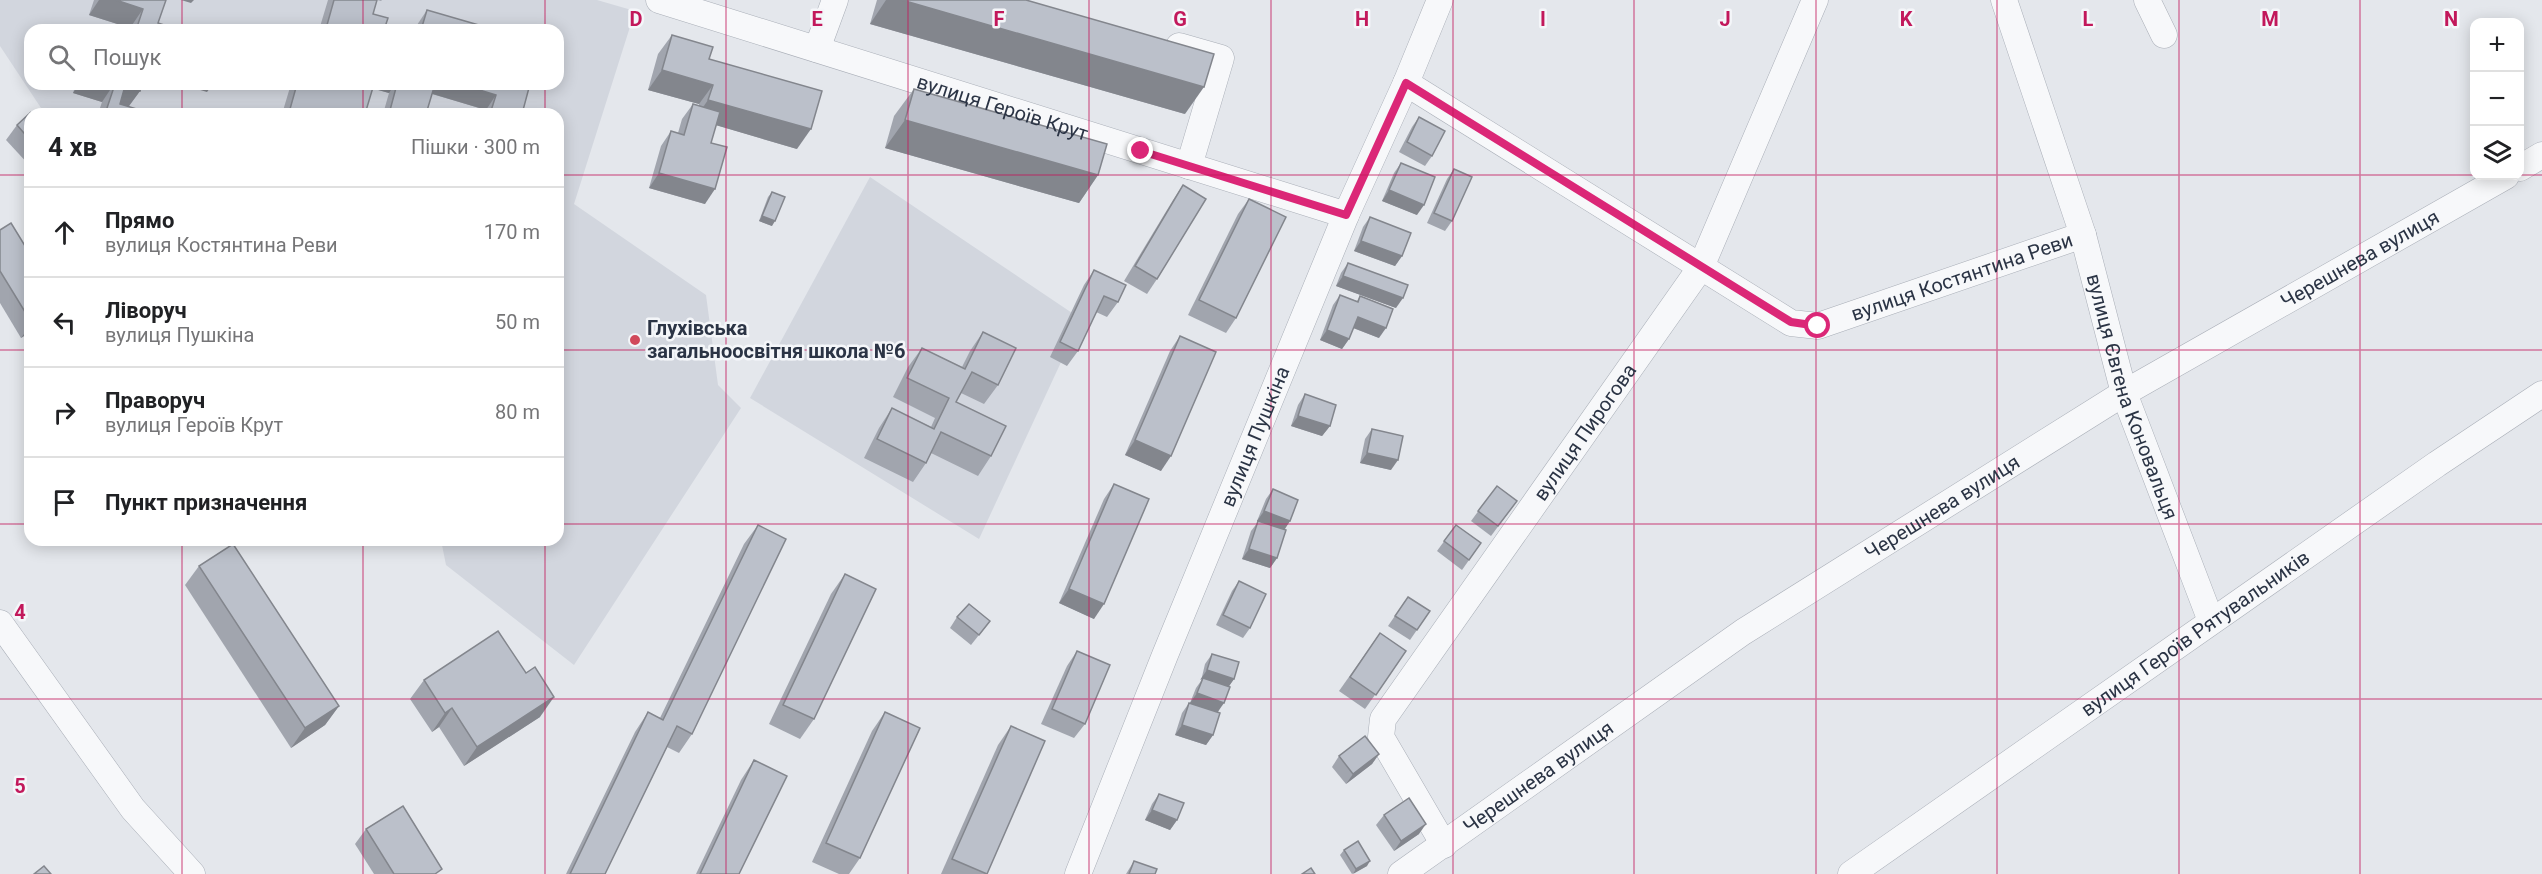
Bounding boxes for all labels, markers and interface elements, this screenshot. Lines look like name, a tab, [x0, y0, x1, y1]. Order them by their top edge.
text: D	[630, 7, 643, 31]
text: E	[811, 7, 823, 31]
text: F	[994, 7, 1005, 31]
text: G	[1173, 7, 1187, 31]
text: H	[1355, 7, 1369, 31]
text: I	[1540, 7, 1546, 31]
text: J	[1719, 7, 1731, 31]
text: K	[1900, 7, 1913, 31]
text: L	[2083, 7, 2094, 31]
text: M	[2261, 7, 2279, 31]
text: N	[2444, 7, 2458, 31]
map controls	[2470, 18, 2524, 180]
button: +	[2470, 18, 2524, 72]
search box	[24, 24, 564, 90]
icon: search	[45, 41, 78, 74]
text: Пошук	[93, 45, 161, 70]
street label: вулиця Героїв Крут	[914, 69, 1092, 146]
button: −	[2470, 72, 2524, 126]
button: layers	[2470, 126, 2524, 180]
text: 4 хв	[48, 132, 97, 162]
text: Пішки · 300 m	[411, 135, 540, 159]
route end	[1127, 137, 1153, 163]
street label: Черешнева вулиця	[2276, 205, 2443, 313]
text: Прямо	[105, 208, 174, 233]
icon: ahead	[48, 216, 81, 249]
text: 170 m	[484, 220, 540, 244]
street label: вулиця Костянтина Реви	[1848, 227, 2076, 326]
text: вулиця Костянтина Реви	[105, 233, 338, 257]
street label: вулиця Євгена Коновальця	[2082, 271, 2183, 523]
text: Ліворуч	[105, 298, 187, 323]
icon: left	[48, 306, 81, 339]
text: 50 m	[495, 310, 540, 334]
route start	[1804, 312, 1830, 338]
place label: Глухівська загальноосвітня школа №6	[647, 316, 905, 363]
text: вулиця Пушкіна	[105, 323, 254, 347]
marker: Глухівська загальноосвітня школа №6	[628, 333, 642, 347]
street label: вулиця Пирогова	[1529, 359, 1641, 505]
street label: вулиця Пушкіна	[1215, 363, 1294, 510]
text: Праворуч	[105, 388, 205, 413]
icon: right	[48, 396, 81, 429]
text: 80 m	[495, 400, 540, 424]
text: вулиця Героїв Крут	[105, 413, 283, 437]
street label: Черешнева вулиця	[1860, 450, 2024, 565]
icon: arrive	[48, 486, 81, 519]
text: Пункт призначення	[105, 490, 307, 515]
street label: вулиця Героїв Рятувальників	[2076, 545, 2314, 721]
text: 4	[14, 600, 26, 624]
street label: Черешнева вулиця	[1458, 716, 1618, 838]
text: 5	[14, 774, 26, 798]

